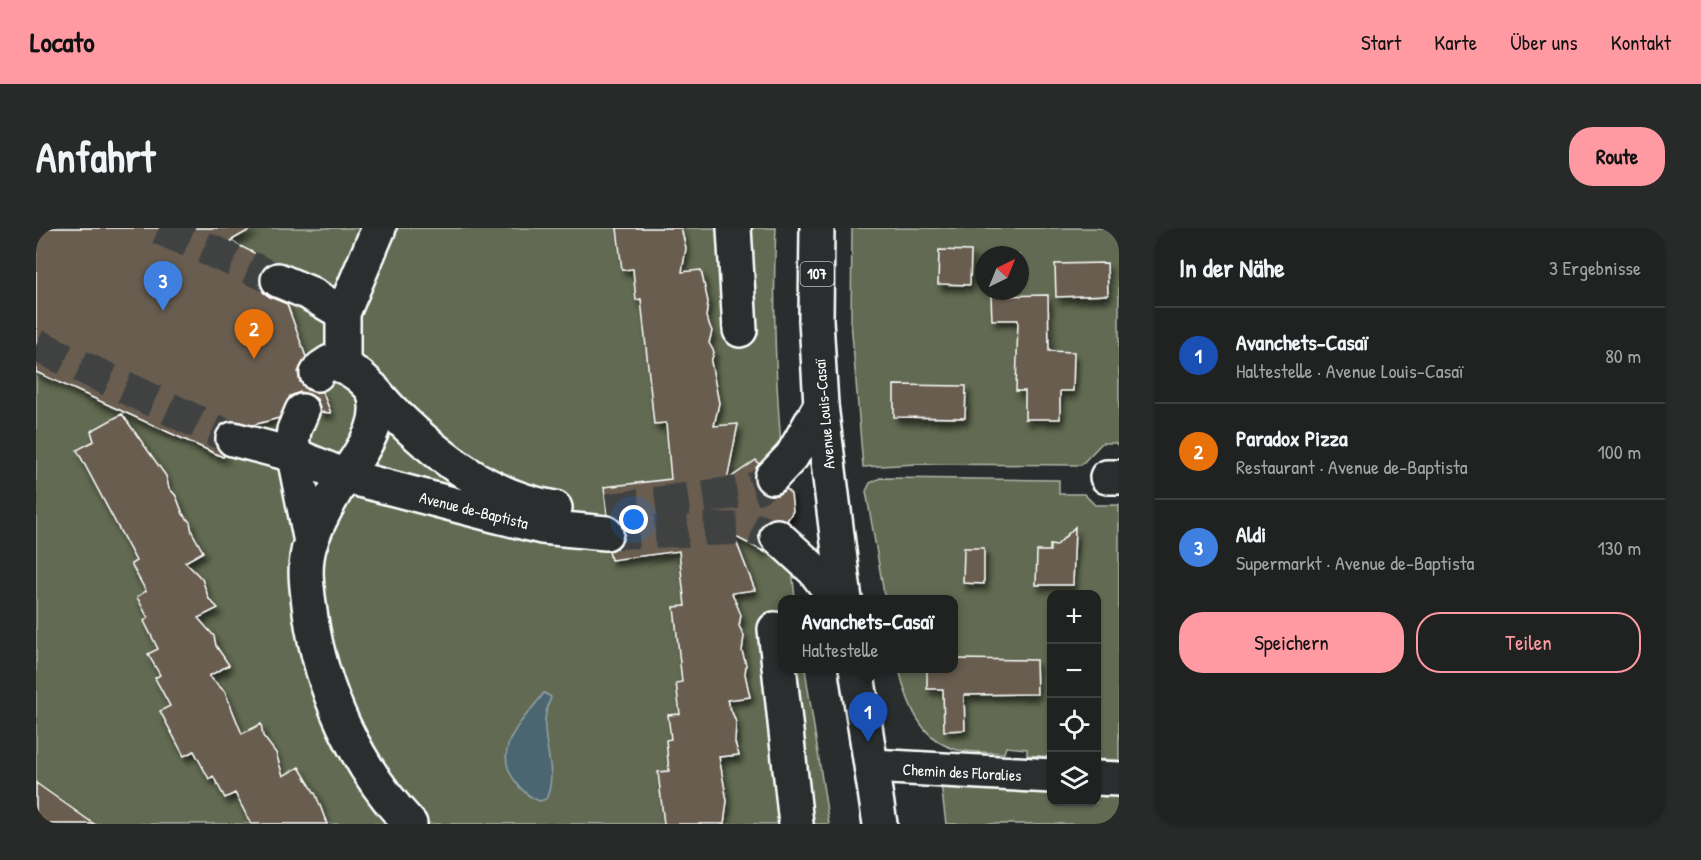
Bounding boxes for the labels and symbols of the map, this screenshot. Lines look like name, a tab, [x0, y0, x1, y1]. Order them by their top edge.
north arrow	[975, 246, 1029, 300]
pin: 3	[144, 262, 182, 311]
road number: 107	[800, 262, 834, 286]
pin: 2	[234, 310, 274, 359]
street label: Avenue Louis-Casaï	[808, 358, 840, 470]
street label: Avenue de-Baptista	[417, 486, 531, 534]
your location	[619, 505, 648, 534]
pin: 1	[848, 692, 888, 742]
street label: Chemin des Floralies	[902, 758, 1022, 786]

